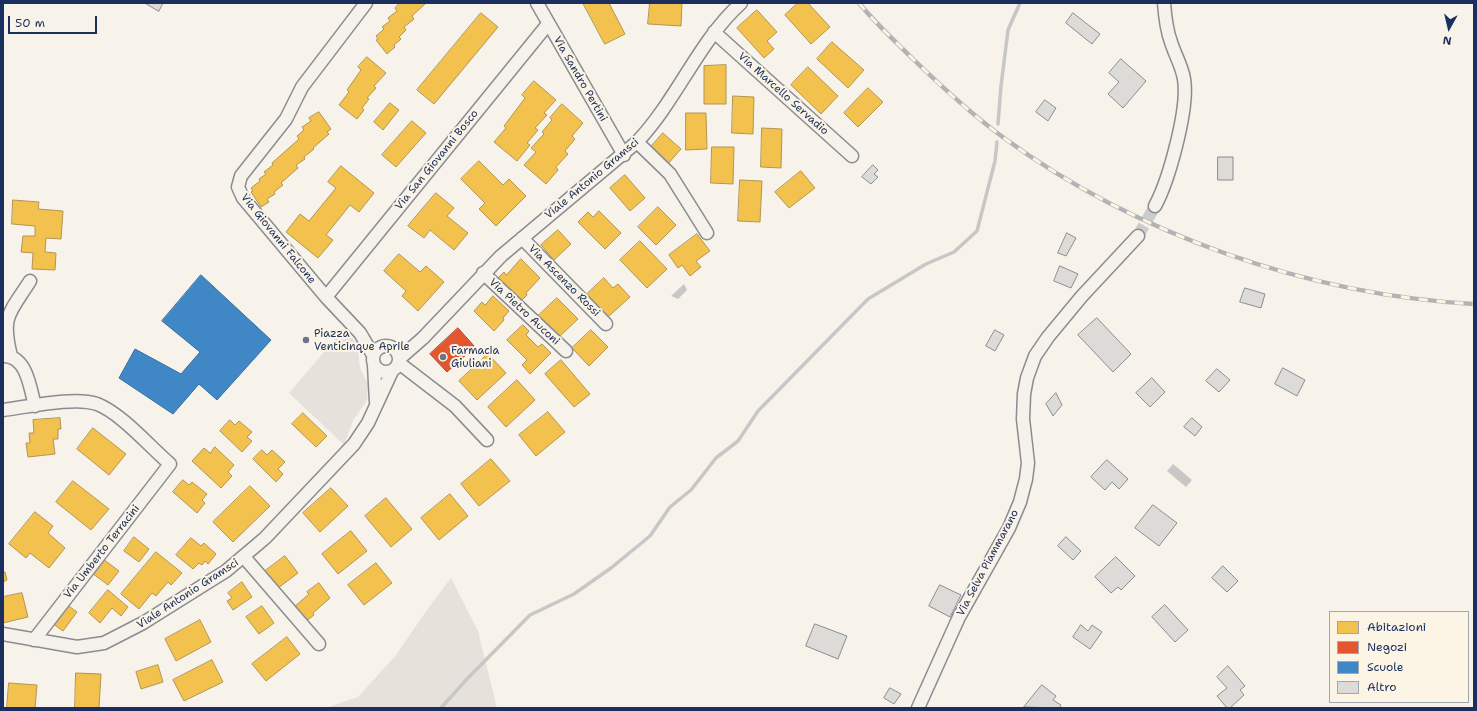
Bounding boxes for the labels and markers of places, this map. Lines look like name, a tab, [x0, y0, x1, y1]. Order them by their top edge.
place label: Piazza Venticinque Aprile	[314, 327, 410, 353]
marker: Piazza Venticinque Aprile	[301, 335, 311, 345]
place label: Farmacia Giuliani	[451, 344, 499, 370]
marker: Farmacia Giuliani	[438, 352, 448, 362]

